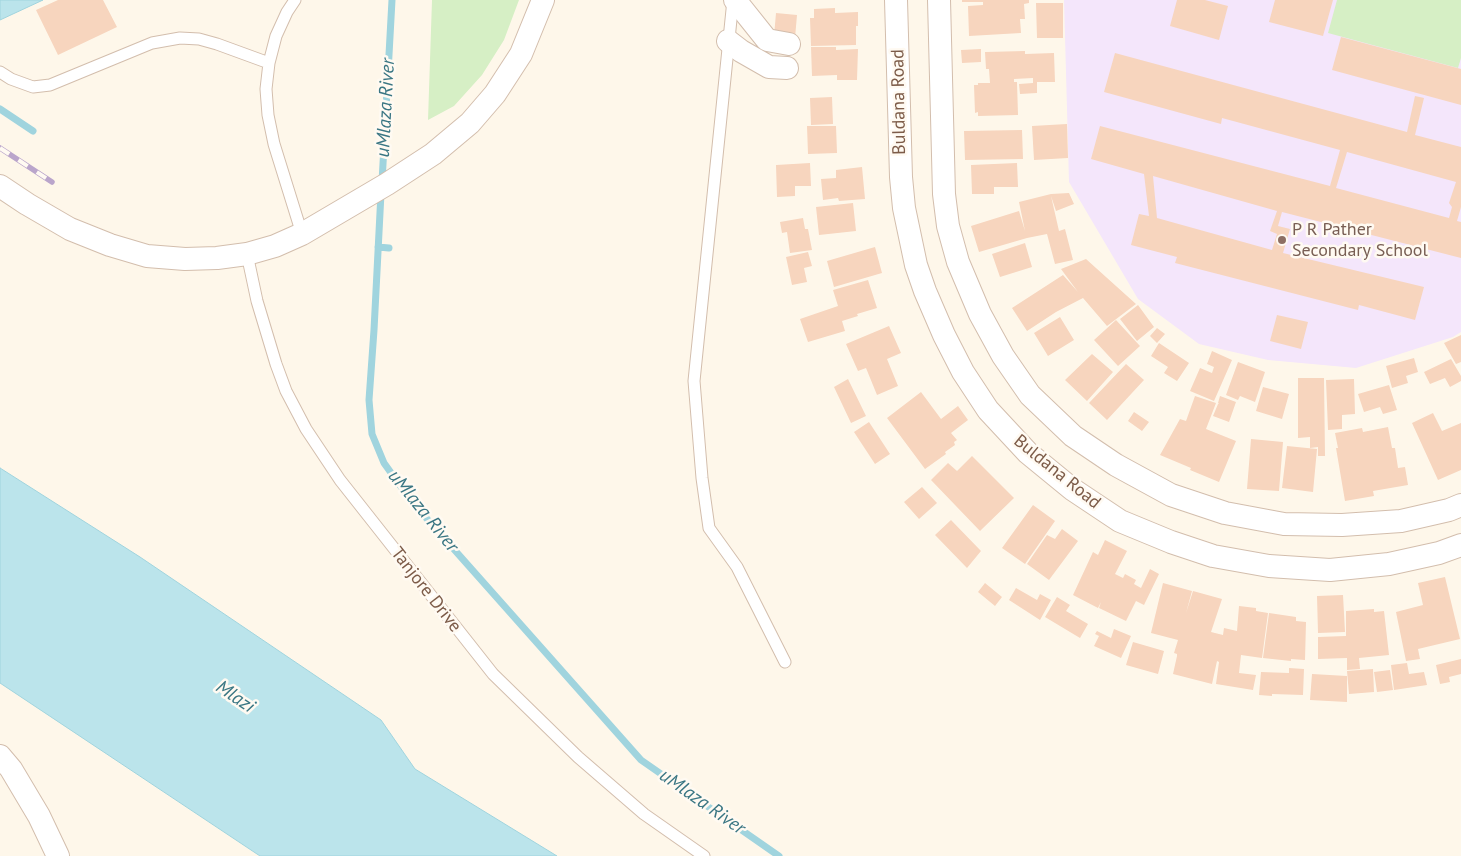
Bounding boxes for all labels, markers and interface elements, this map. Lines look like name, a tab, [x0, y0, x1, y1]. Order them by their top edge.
street label: Buldana Road	[887, 49, 911, 155]
water label: uMlaza River	[372, 58, 400, 158]
place label: P R Pather Secondary School	[1292, 219, 1428, 262]
marker: P R Pather Secondary School	[1276, 234, 1288, 246]
street label: Buldana Road	[1009, 430, 1105, 514]
water label: uMlaza River	[383, 465, 463, 557]
street label: Tanjore Drive	[386, 543, 466, 637]
water label: Mlazi	[211, 676, 259, 718]
water label: uMlaza River	[655, 764, 749, 840]

